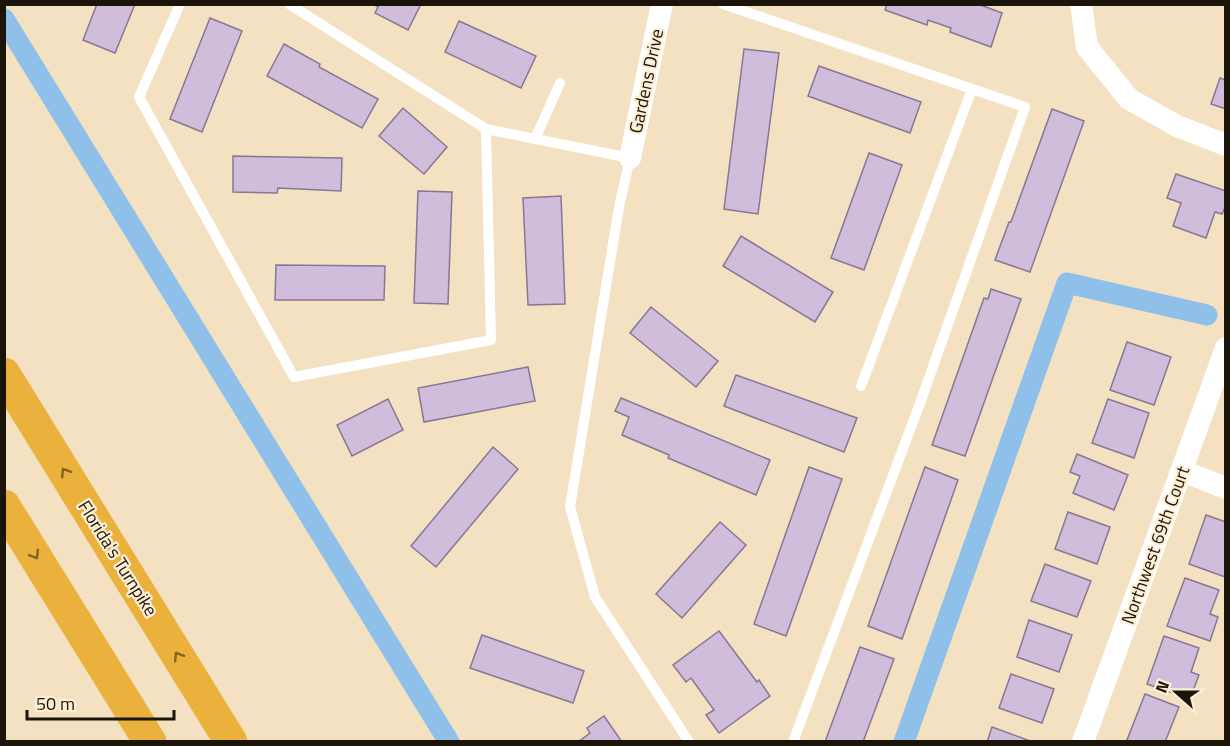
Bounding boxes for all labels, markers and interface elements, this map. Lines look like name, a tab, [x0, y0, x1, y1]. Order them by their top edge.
street label: Gardens Drive	[622, 26, 670, 136]
street label: Northwest 69th Court	[1114, 462, 1196, 628]
one-way arrow	[61, 468, 73, 478]
street label: Florida's Turnpike	[72, 495, 164, 621]
one-way arrow	[28, 549, 40, 559]
one-way arrow	[174, 652, 186, 662]
north arrow	[1146, 662, 1206, 722]
text: N	[1149, 677, 1175, 696]
scale bar	[27, 683, 174, 721]
text: 50 m	[36, 690, 75, 717]

